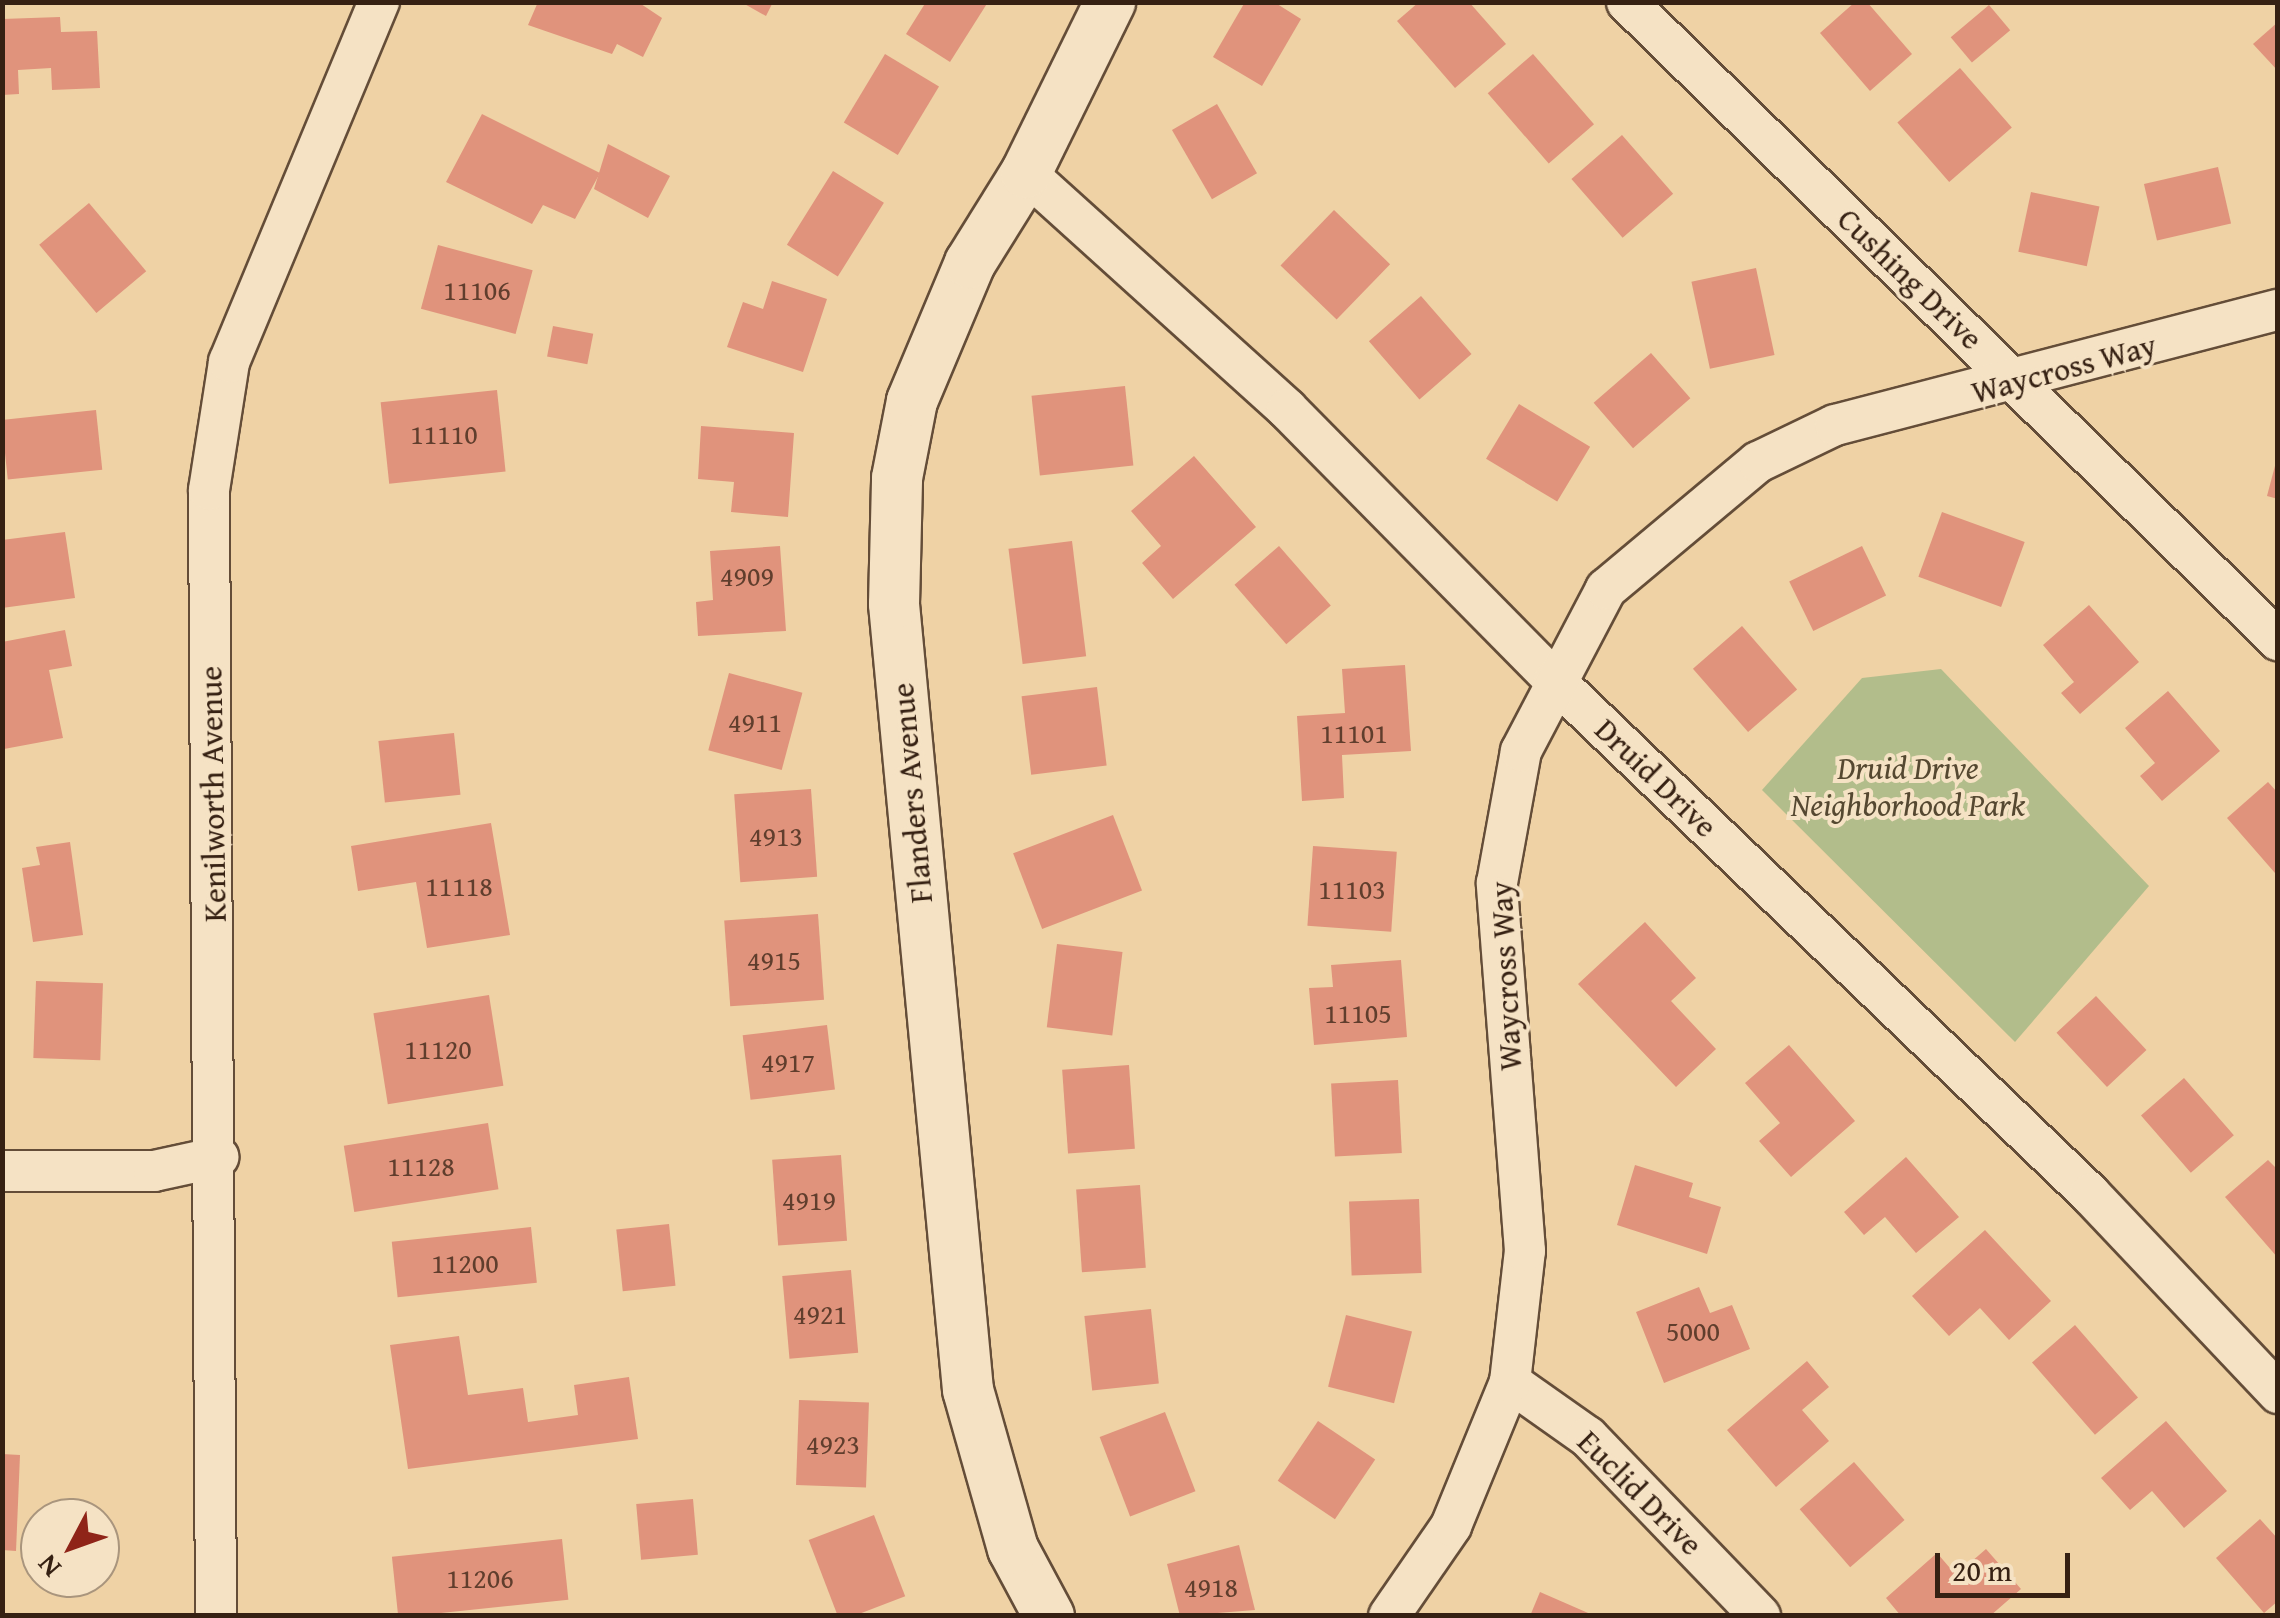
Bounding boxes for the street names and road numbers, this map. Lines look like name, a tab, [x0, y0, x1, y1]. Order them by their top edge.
street label: Cushing Drive	[1829, 200, 1991, 358]
street label: Waycross Way	[1967, 326, 2161, 412]
street label: Kenilworth Avenue	[192, 666, 234, 922]
street label: Flanders Avenue	[883, 681, 941, 905]
street label: Druid Drive	[1587, 710, 1725, 846]
street label: Waycross Way	[1482, 880, 1530, 1072]
street label: Euclid Drive	[1569, 1422, 1711, 1564]

